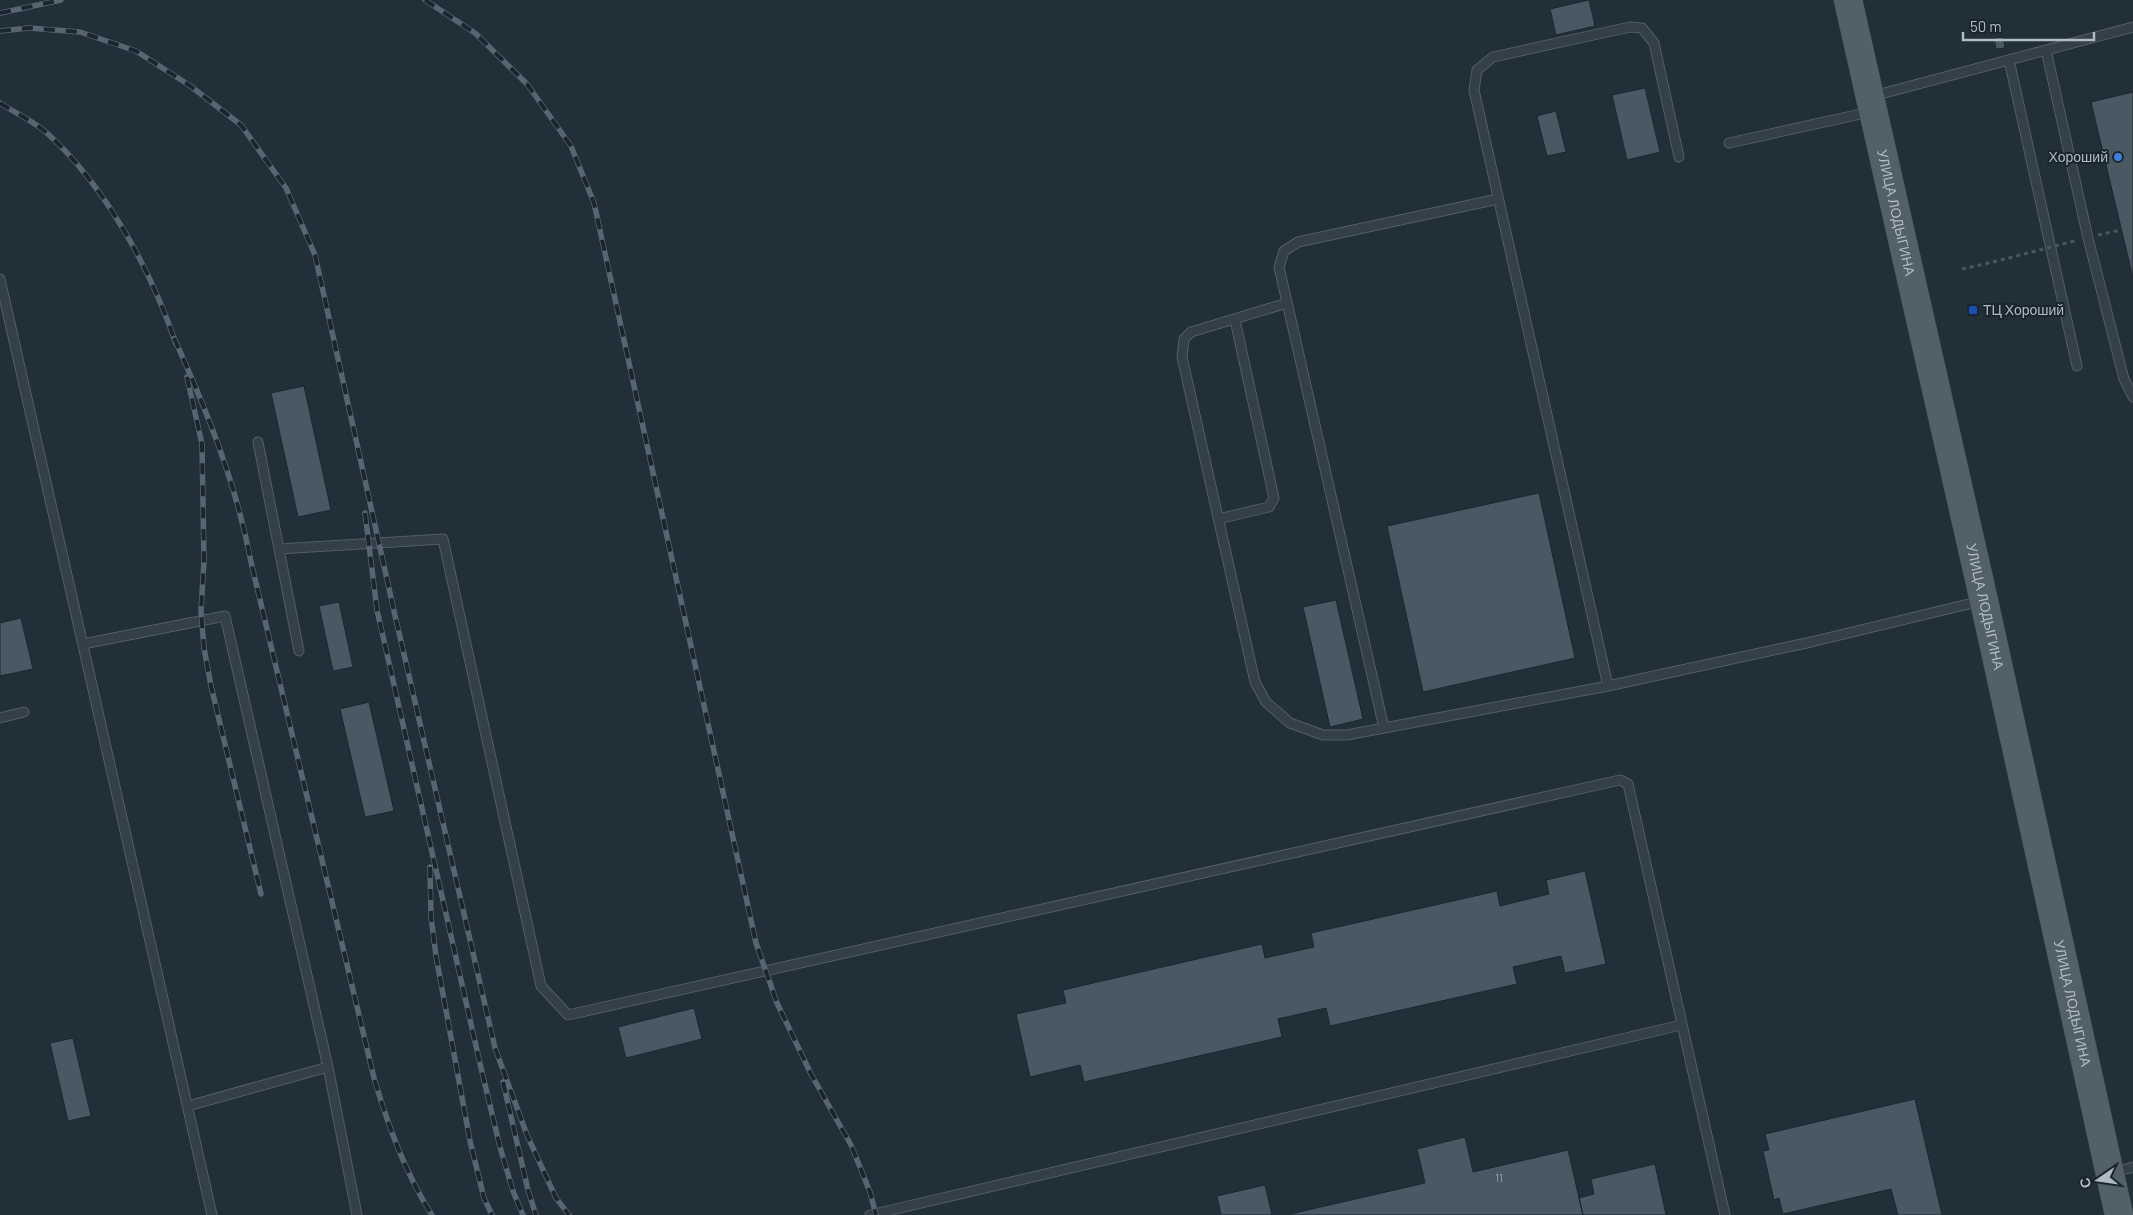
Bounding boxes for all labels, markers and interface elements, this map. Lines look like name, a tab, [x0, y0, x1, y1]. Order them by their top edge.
scale bar	[1963, 10, 2094, 42]
text: 50 m	[1970, 17, 2002, 35]
street label: УЛИЦА ЛОДЫГИНА	[1874, 148, 1919, 278]
place label: Хороший	[2049, 148, 2108, 165]
marker: Хороший	[2112, 151, 2124, 163]
place label: ТЦ Хороший	[1983, 301, 2064, 318]
marker: ТЦ Хороший	[1967, 304, 1979, 316]
street label: УЛИЦА ЛОДЫГИНА	[1963, 542, 2008, 672]
street label: УЛИЦА ЛОДЫГИНА	[2051, 938, 2095, 1069]
north arrow	[2073, 1155, 2123, 1205]
house number: 11	[1495, 1171, 1503, 1184]
text: С	[2075, 1176, 2094, 1190]

